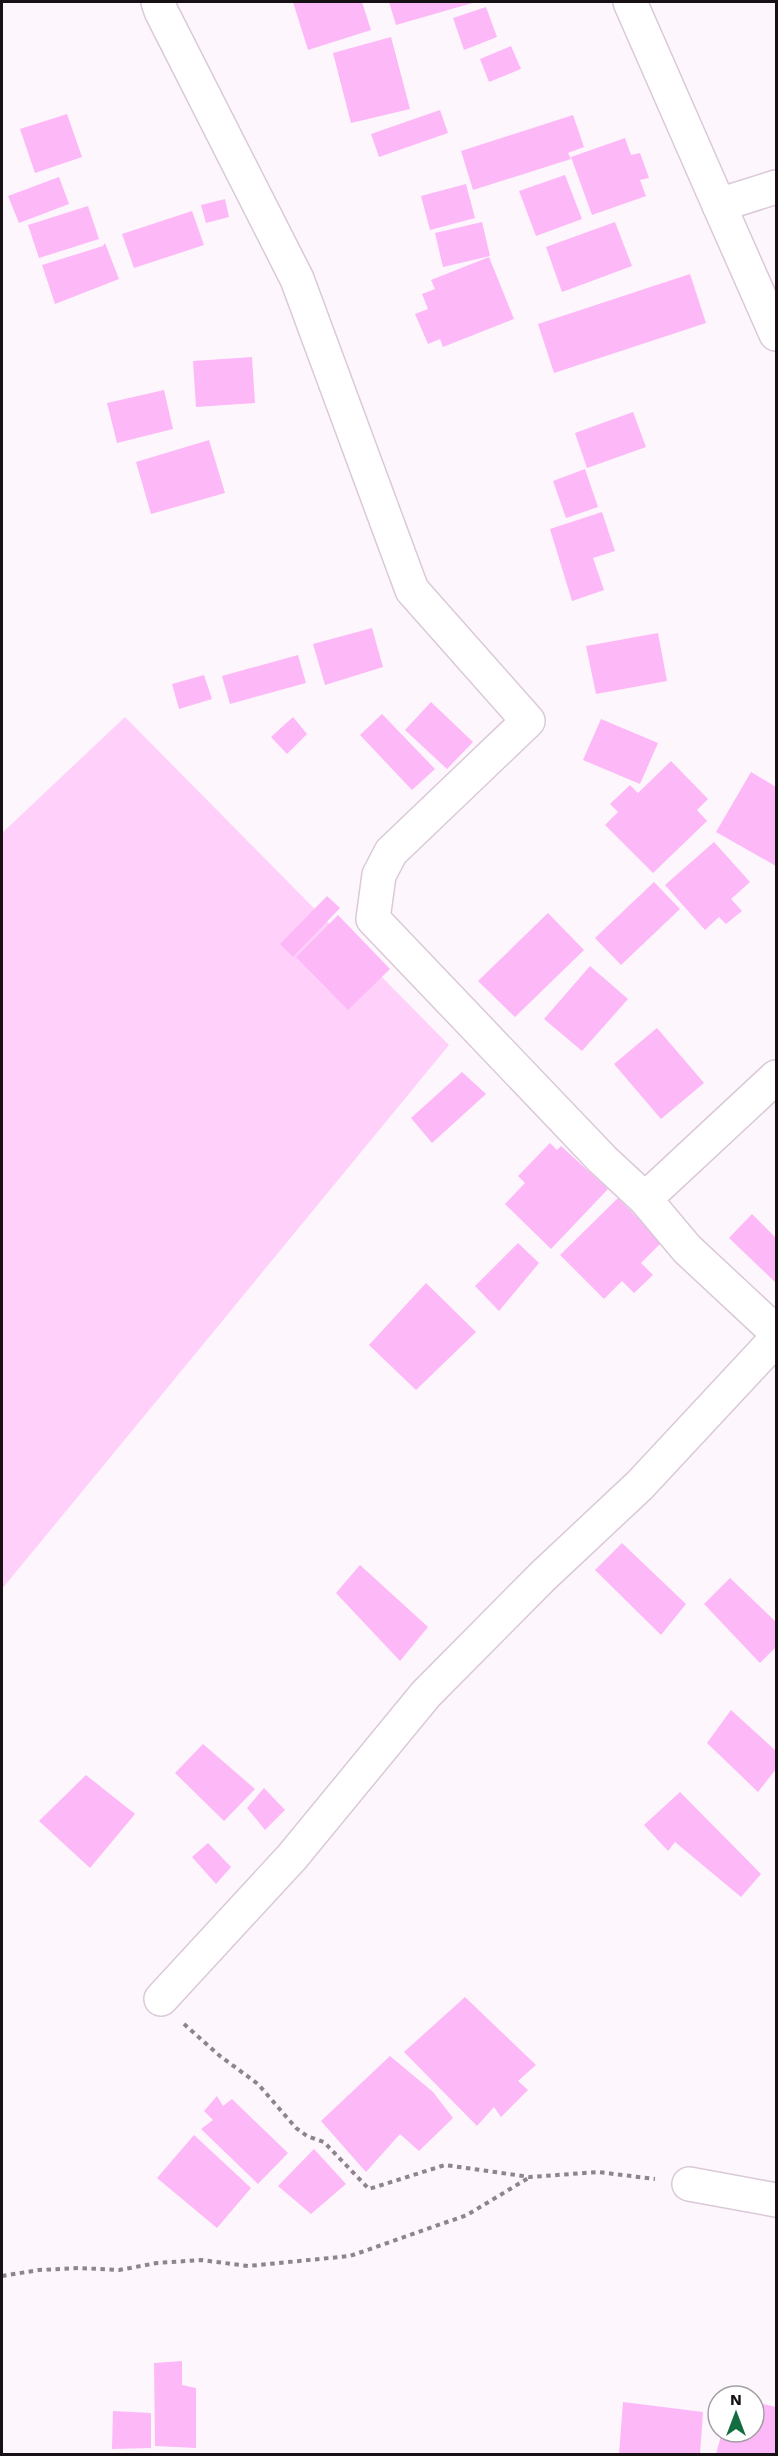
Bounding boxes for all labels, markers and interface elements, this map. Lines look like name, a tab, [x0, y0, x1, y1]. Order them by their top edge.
north arrow	[706, 2384, 766, 2444]
text: N	[730, 2390, 742, 2409]

